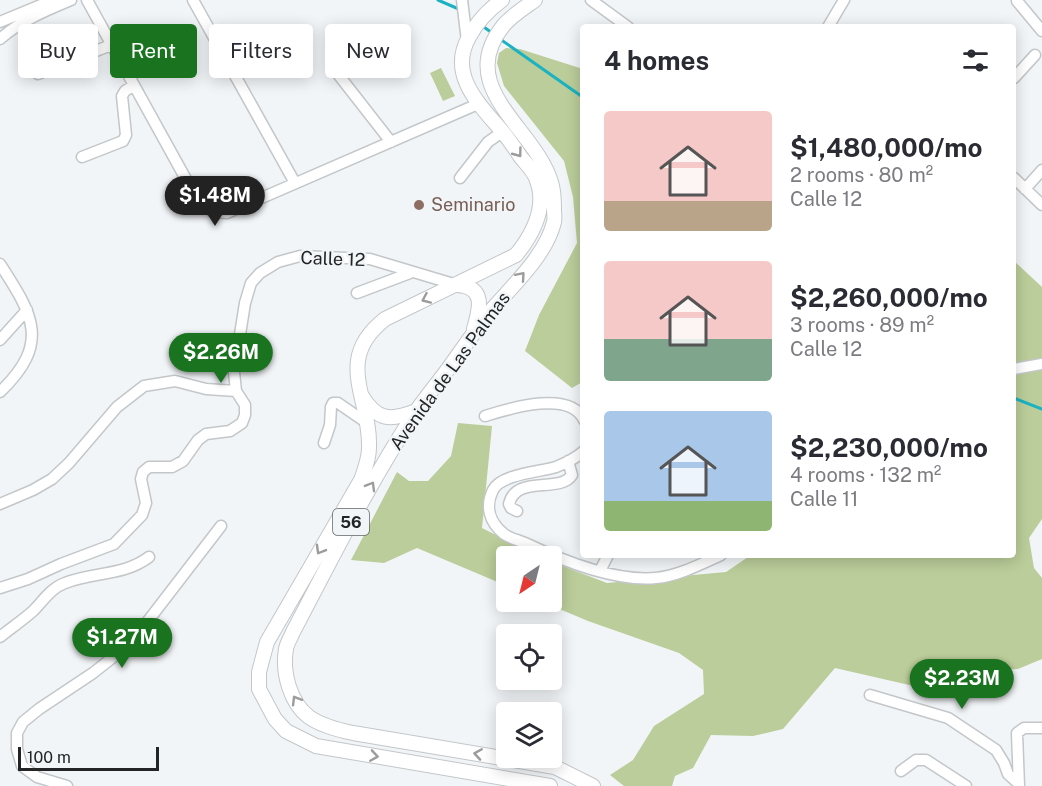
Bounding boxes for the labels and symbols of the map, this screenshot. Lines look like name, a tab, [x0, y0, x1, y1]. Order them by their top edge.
one-way arrow	[511, 146, 522, 157]
pin: $1.48M	[166, 176, 264, 227]
place label: Seminario	[431, 194, 515, 215]
marker: Seminario	[412, 198, 426, 212]
street label: Calle 12	[300, 247, 366, 270]
one-way arrow	[514, 272, 525, 283]
street label: Avenida de Las Palmas	[385, 288, 514, 454]
one-way arrow	[421, 292, 432, 304]
pin: $2.26M	[172, 333, 270, 384]
one-way arrow	[364, 482, 375, 492]
road number: 56	[333, 509, 369, 535]
one-way arrow	[316, 544, 327, 554]
north arrow	[496, 546, 562, 612]
pin: $1.27M	[73, 618, 171, 669]
pin: $2.23M	[913, 659, 1011, 710]
one-way arrow	[292, 696, 303, 706]
scale bar	[18, 744, 159, 772]
one-way arrow	[473, 748, 482, 760]
one-way arrow	[368, 749, 378, 762]

